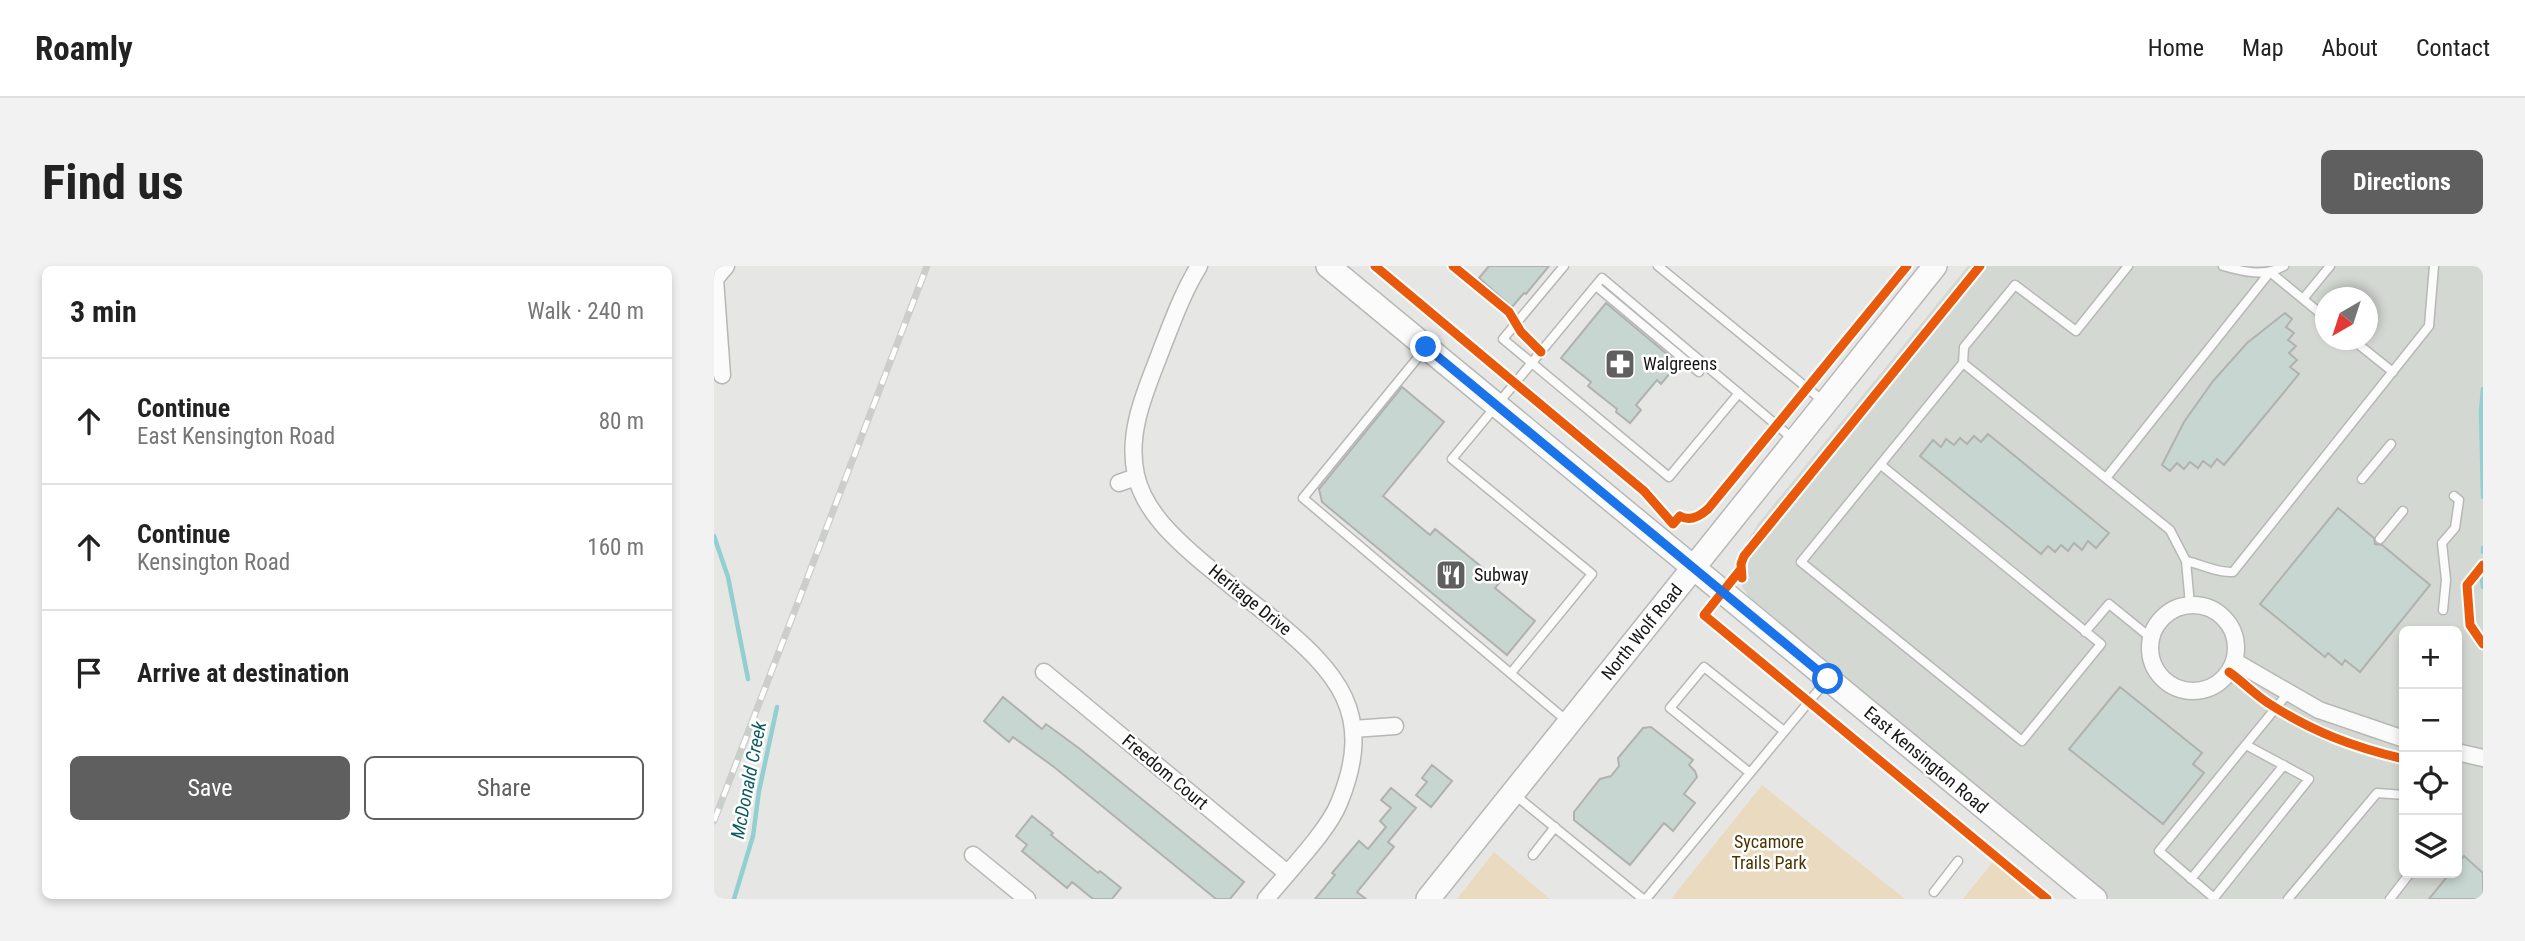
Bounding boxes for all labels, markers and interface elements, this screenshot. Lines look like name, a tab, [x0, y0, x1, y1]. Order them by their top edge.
text: Roamly	[35, 29, 133, 68]
text: Home	[2148, 34, 2204, 62]
text: Map	[2242, 34, 2284, 62]
text: About	[2322, 34, 2378, 62]
text: Contact	[2416, 34, 2490, 62]
button: Directions	[2321, 150, 2483, 214]
text: Find us	[42, 154, 184, 211]
north arrow	[2315, 287, 2378, 350]
text: 3 min	[70, 294, 137, 329]
text: Walk · 240 m	[527, 298, 644, 325]
route end	[1410, 331, 1441, 362]
pharmacy icon: Walgreens	[1603, 347, 1637, 381]
place label: Walgreens	[1643, 353, 1717, 374]
text: Continue	[137, 393, 230, 423]
icon: ahead	[70, 402, 108, 440]
text: 80 m	[599, 408, 644, 435]
text: East Kensington Road	[137, 423, 335, 450]
text: Continue	[137, 519, 230, 549]
icon: ahead	[70, 528, 108, 566]
text: 160 m	[587, 534, 644, 561]
text: Kensington Road	[137, 549, 290, 576]
restaurant icon: Subway	[1434, 558, 1468, 592]
street label: Heritage Drive	[1205, 560, 1296, 639]
place label: Subway	[1474, 564, 1529, 585]
street label: North Wolf Road	[1597, 580, 1687, 684]
map controls	[2399, 626, 2462, 878]
button: +	[2399, 626, 2462, 689]
icon: arrive	[70, 654, 108, 692]
text: Arrive at destination	[137, 658, 349, 688]
route start	[1812, 663, 1843, 694]
button: −	[2399, 689, 2462, 752]
street label: East Kensington Road	[1860, 702, 1992, 818]
water label: McDonald Creek	[726, 719, 771, 841]
street label: Freedom Court	[1118, 730, 1212, 814]
button: locate	[2399, 752, 2462, 815]
button: Save	[70, 756, 350, 820]
button: Share	[364, 756, 644, 820]
button: layers	[2399, 815, 2462, 878]
park label: Sycamore Trails Park	[1731, 831, 1807, 873]

